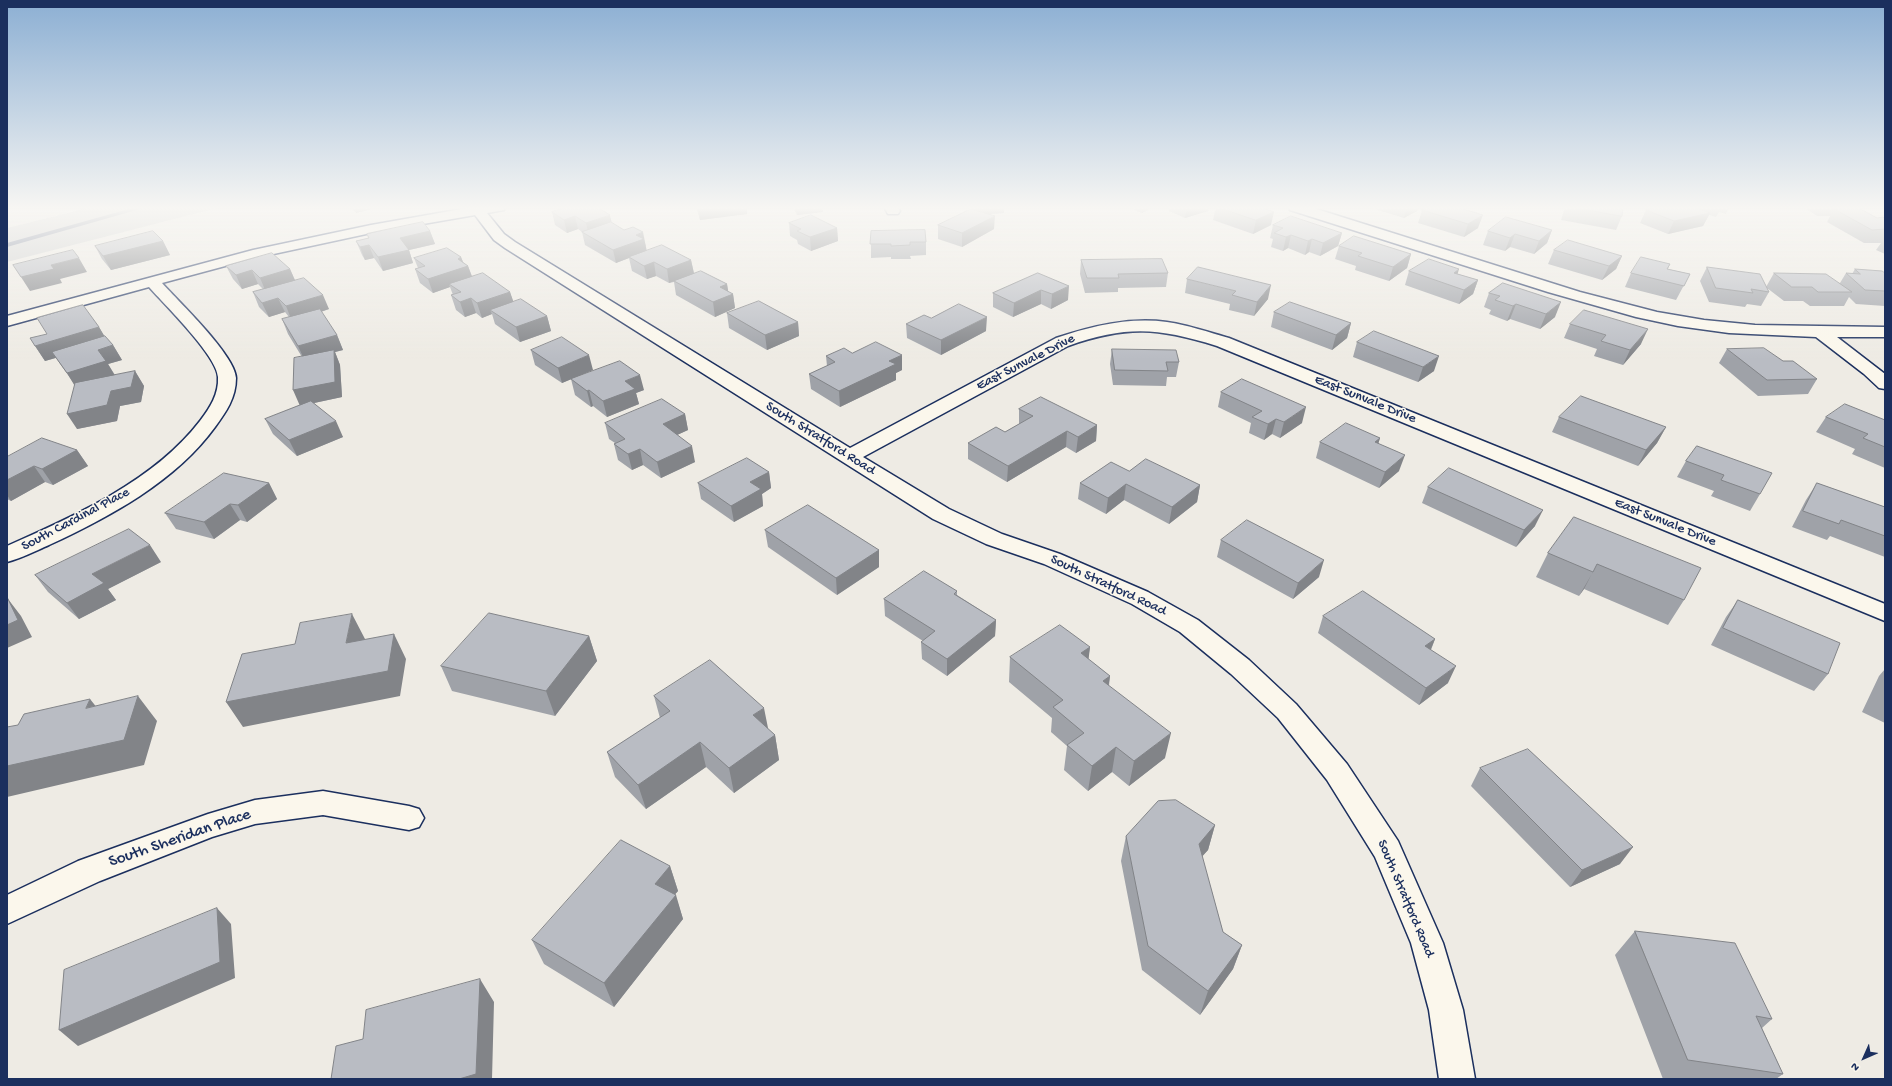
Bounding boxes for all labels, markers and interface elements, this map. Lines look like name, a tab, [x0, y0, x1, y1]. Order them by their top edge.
street label: East Sunvale Drive	[974, 331, 1078, 395]
street label: East Sunvale Drive	[1312, 372, 1418, 428]
street label: South Stratford Road	[762, 398, 878, 480]
street label: South Cardinal Place	[19, 484, 133, 556]
street label: East Sunvale Drive	[1612, 495, 1718, 551]
street label: South Stratford Road	[1047, 552, 1169, 620]
street label: South Sheridan Place	[106, 805, 254, 873]
street label: South Stratford Road	[1373, 838, 1437, 960]
north arrow	[1844, 1038, 1884, 1078]
text: N	[1849, 1060, 1862, 1073]

